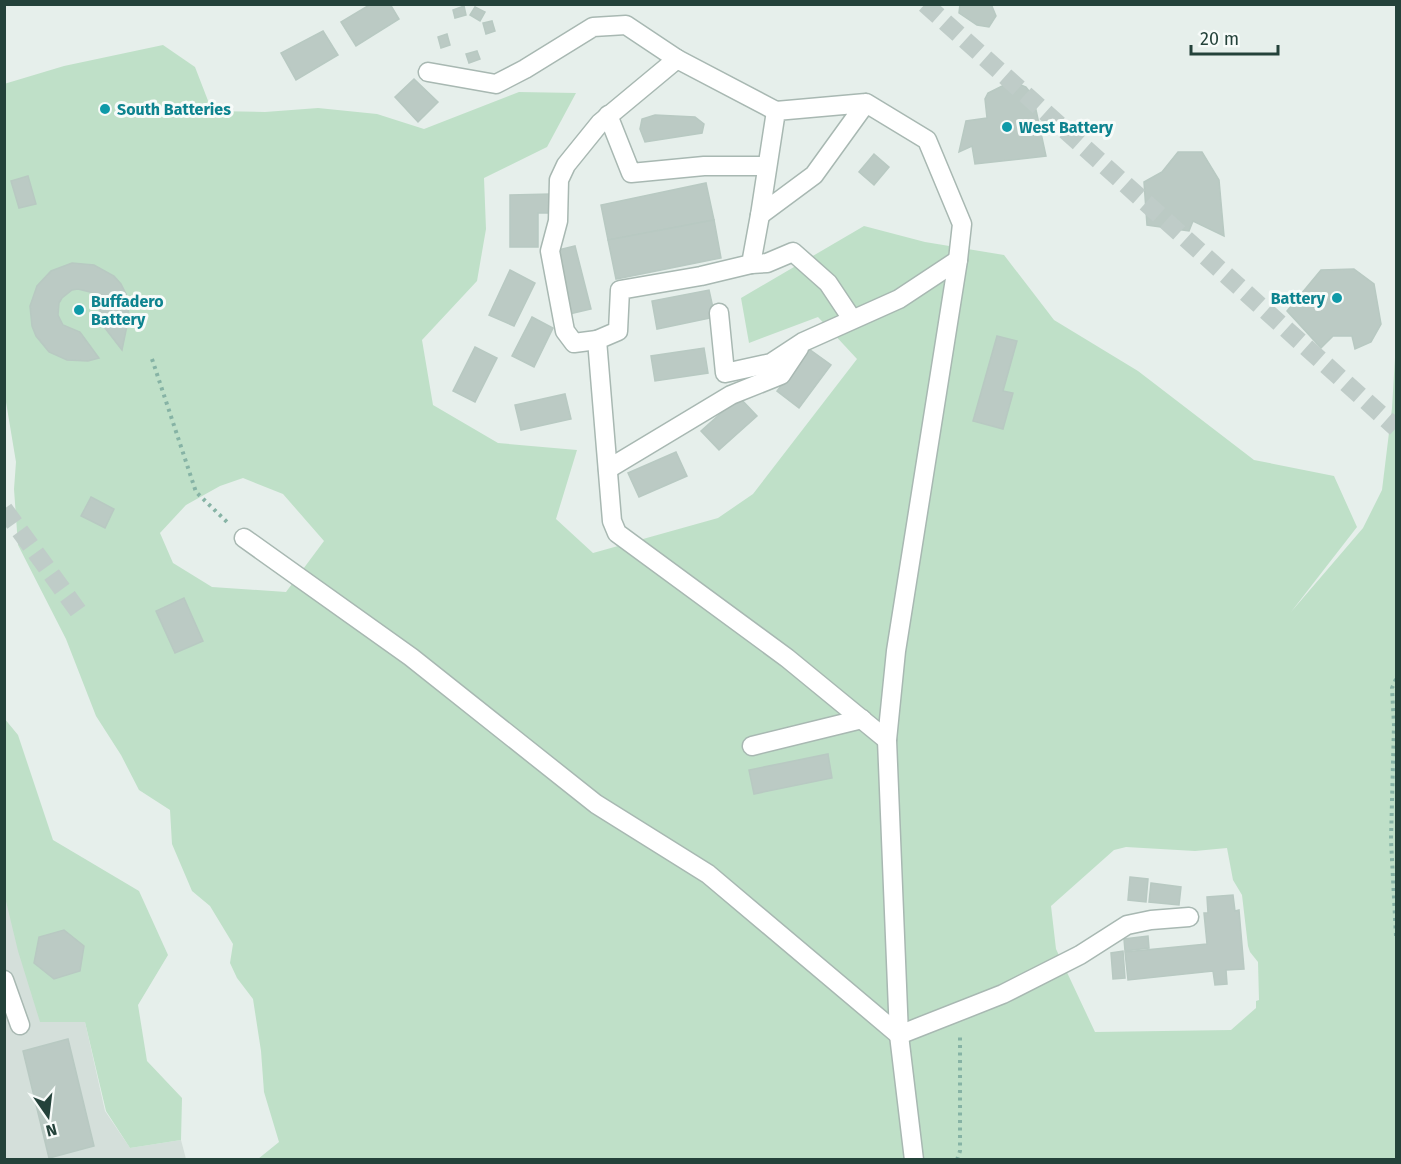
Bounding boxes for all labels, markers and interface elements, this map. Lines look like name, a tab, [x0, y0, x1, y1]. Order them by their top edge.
scale bar	[1191, 18, 1278, 56]
text: 20 m	[1200, 28, 1239, 50]
place label: South Batteries	[117, 100, 231, 119]
marker: South Batteries	[98, 102, 112, 116]
place label: West Battery	[1019, 118, 1114, 137]
marker: West Battery	[1000, 120, 1014, 134]
place label: Battery	[1271, 289, 1326, 308]
marker: Battery	[1330, 291, 1344, 305]
place label: Buffadero Battery	[91, 292, 164, 329]
marker: Buffadero Battery	[72, 303, 86, 317]
north arrow	[18, 1086, 78, 1146]
text: N	[44, 1120, 59, 1141]

